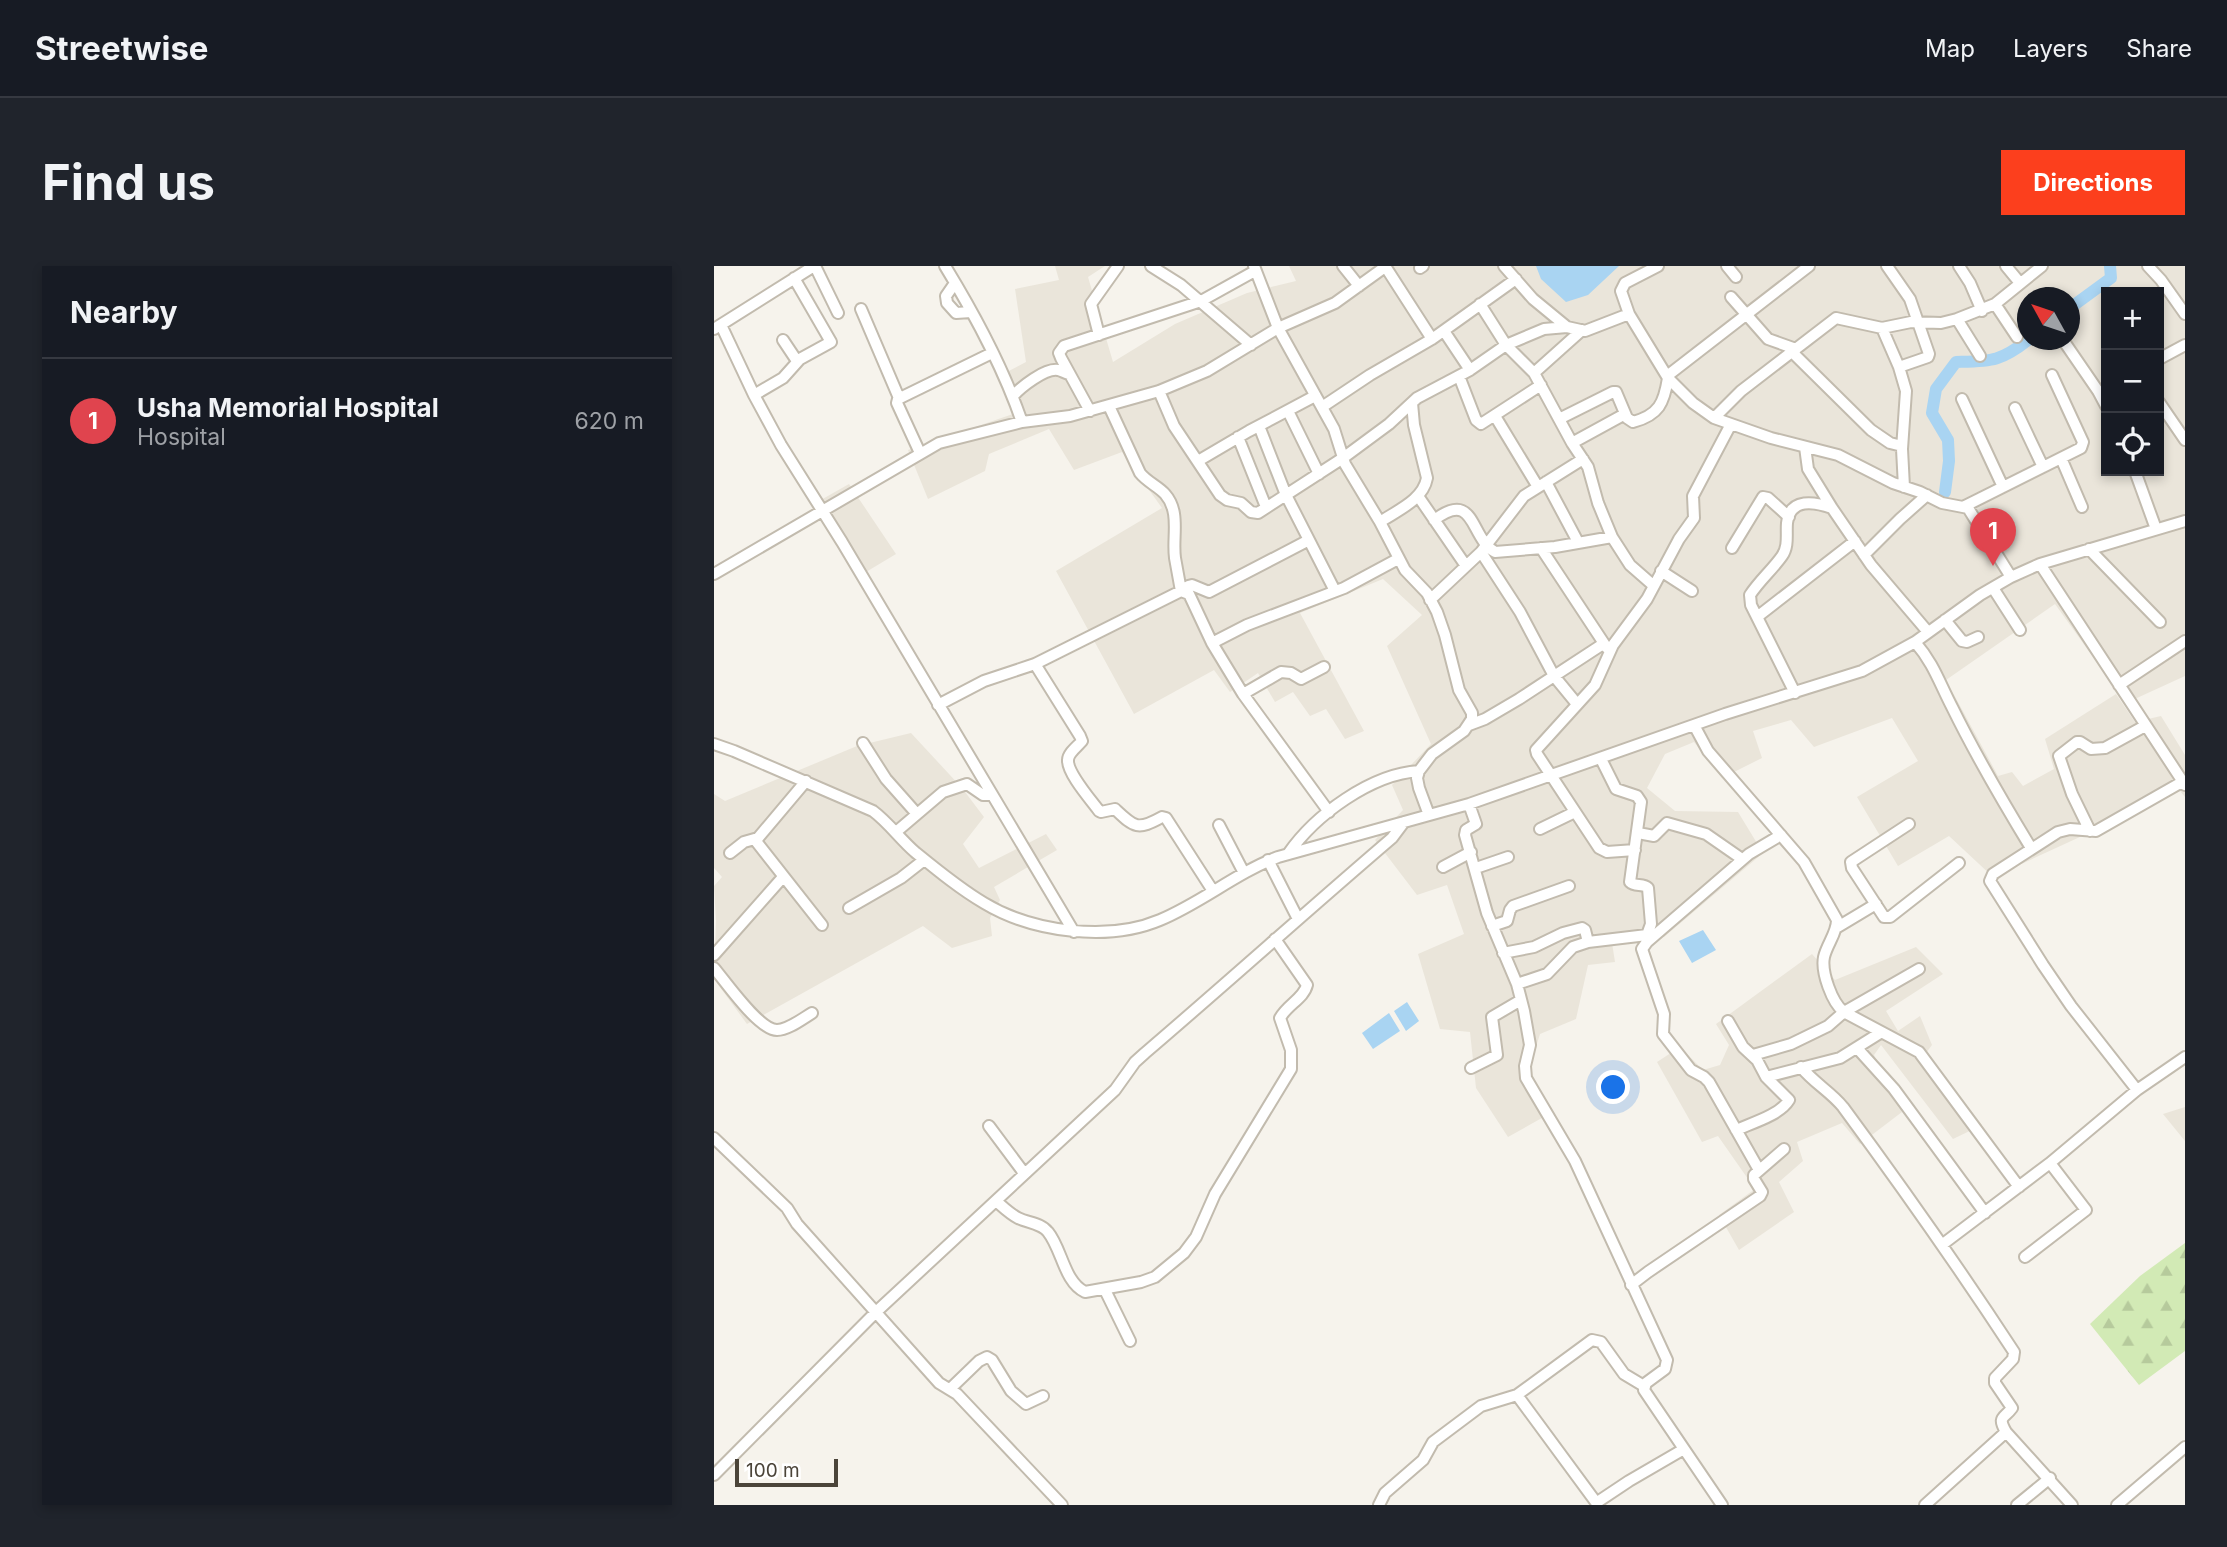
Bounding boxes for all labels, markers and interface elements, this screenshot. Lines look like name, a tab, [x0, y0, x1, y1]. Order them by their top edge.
text: Streetwise	[35, 28, 209, 68]
text: Map	[1925, 34, 1975, 63]
text: Layers	[2013, 34, 2088, 63]
text: Share	[2126, 34, 2192, 63]
button: Directions	[2001, 150, 2185, 215]
text: Find us	[42, 153, 215, 212]
north arrow	[2017, 287, 2080, 350]
map controls	[2101, 287, 2164, 476]
button: +	[2101, 287, 2164, 350]
text: Nearby	[70, 294, 178, 330]
button: −	[2101, 350, 2164, 413]
text: Usha Memorial Hospital	[137, 392, 439, 423]
text: 1	[88, 407, 98, 435]
text: 620 m	[575, 407, 644, 435]
button: locate	[2101, 413, 2164, 476]
text: Hospital	[137, 423, 226, 451]
pin: 1	[1970, 508, 2016, 566]
your location	[1596, 1070, 1630, 1104]
scale bar	[735, 1456, 838, 1488]
text: 100 m	[746, 1459, 800, 1482]

